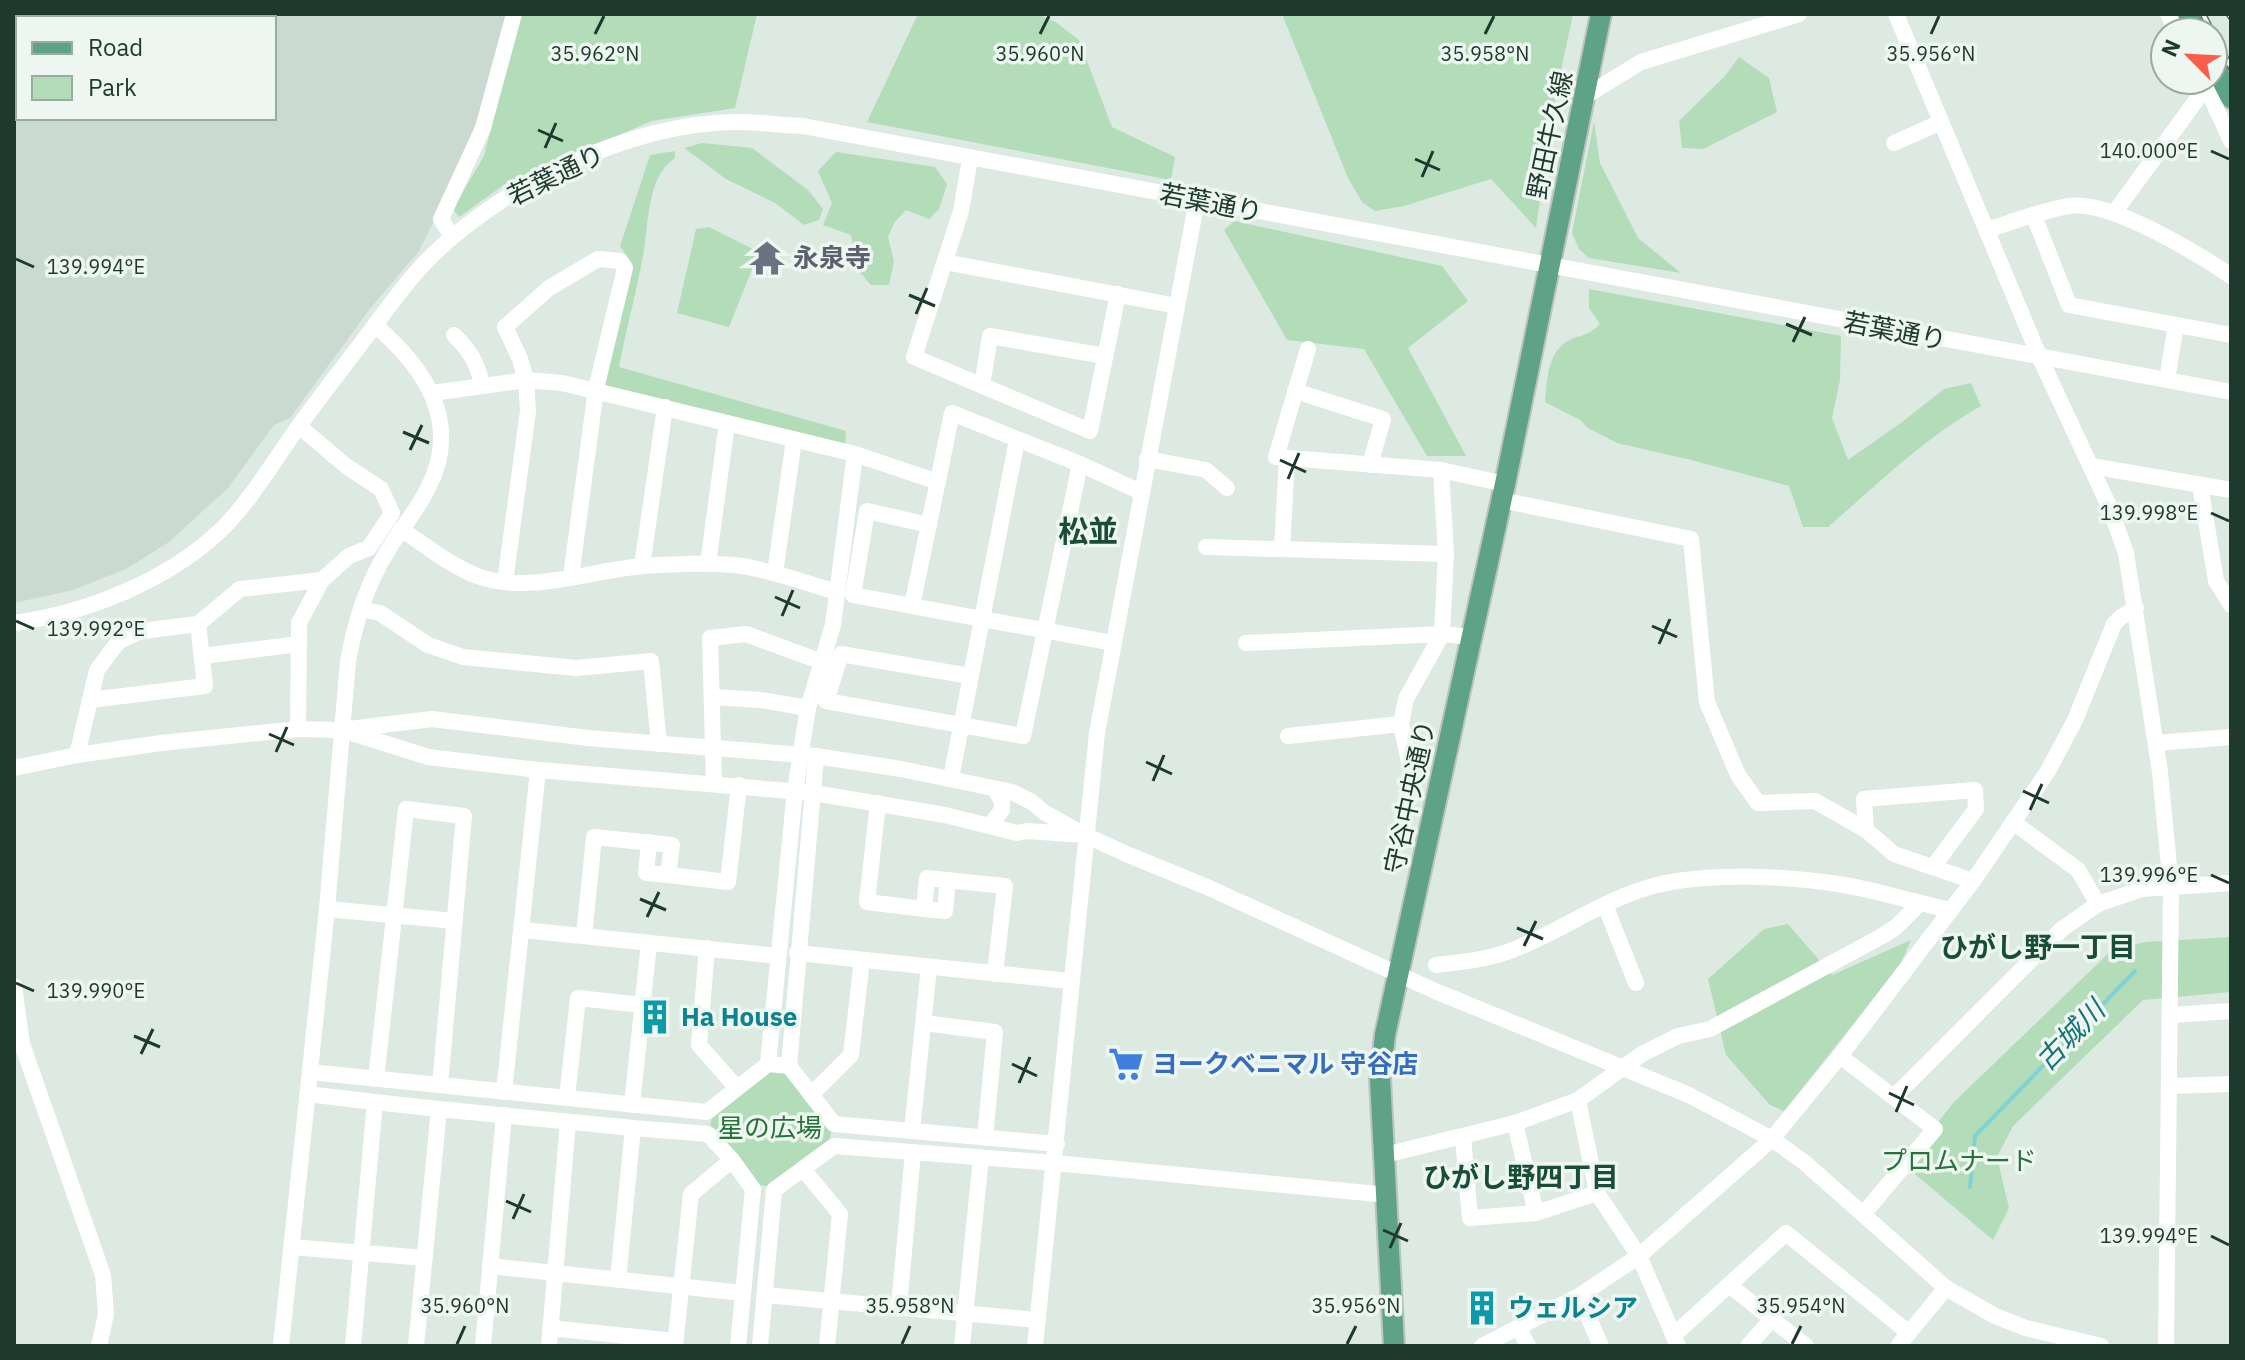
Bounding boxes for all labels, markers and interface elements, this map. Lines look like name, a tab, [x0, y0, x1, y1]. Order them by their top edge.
legend	[16, 16, 276, 120]
north arrow	[2149, 16, 2229, 96]
text: Road	[88, 31, 143, 63]
text: N	[2154, 34, 2187, 61]
text: 35.962°N	[551, 40, 639, 67]
text: 35.960°N	[996, 40, 1084, 67]
text: 35.958°N	[1441, 40, 1529, 67]
text: 35.956°N	[1887, 40, 1975, 67]
street label: 野田牛久線	[1519, 68, 1579, 202]
text: Park	[88, 71, 137, 103]
street label: 若葉通り	[501, 136, 610, 212]
text: 140.000°E	[2100, 137, 2198, 164]
street label: 若葉通り	[1157, 175, 1265, 229]
temple icon: 永泉寺	[748, 239, 786, 277]
place label: 永泉寺	[793, 240, 871, 274]
text: 139.994°E	[47, 253, 145, 280]
street label: 若葉通り	[1841, 303, 1949, 357]
text: 139.998°E	[2100, 499, 2198, 526]
district label: 松並	[1058, 511, 1118, 550]
text: 139.992°E	[47, 615, 145, 642]
street label: 守谷中央通り	[1376, 717, 1442, 877]
text: 139.996°E	[2100, 861, 2198, 888]
district label: ひがし野一丁目	[1940, 928, 2136, 965]
text: 139.990°E	[47, 977, 145, 1004]
water label: 古城川	[2027, 989, 2114, 1078]
building icon: Ha House	[636, 998, 674, 1036]
place label: Ha House	[681, 999, 797, 1033]
supermarket icon: ヨークベニマル 守谷店	[1107, 1045, 1145, 1083]
place label: ヨークベニマル 守谷店	[1152, 1046, 1418, 1080]
park label: 星の広場	[718, 1110, 822, 1144]
park label: プロムナード	[1881, 1143, 2037, 1177]
district label: ひがし野四丁目	[1423, 1158, 1619, 1195]
text: 139.994°E	[2100, 1222, 2198, 1249]
building icon: ウェルシア	[1463, 1289, 1501, 1327]
place label: ウェルシア	[1508, 1290, 1638, 1324]
text: 35.960°N	[421, 1292, 509, 1319]
text: 35.958°N	[866, 1292, 954, 1319]
text: 35.956°N	[1312, 1292, 1400, 1319]
text: 35.954°N	[1757, 1292, 1845, 1319]

